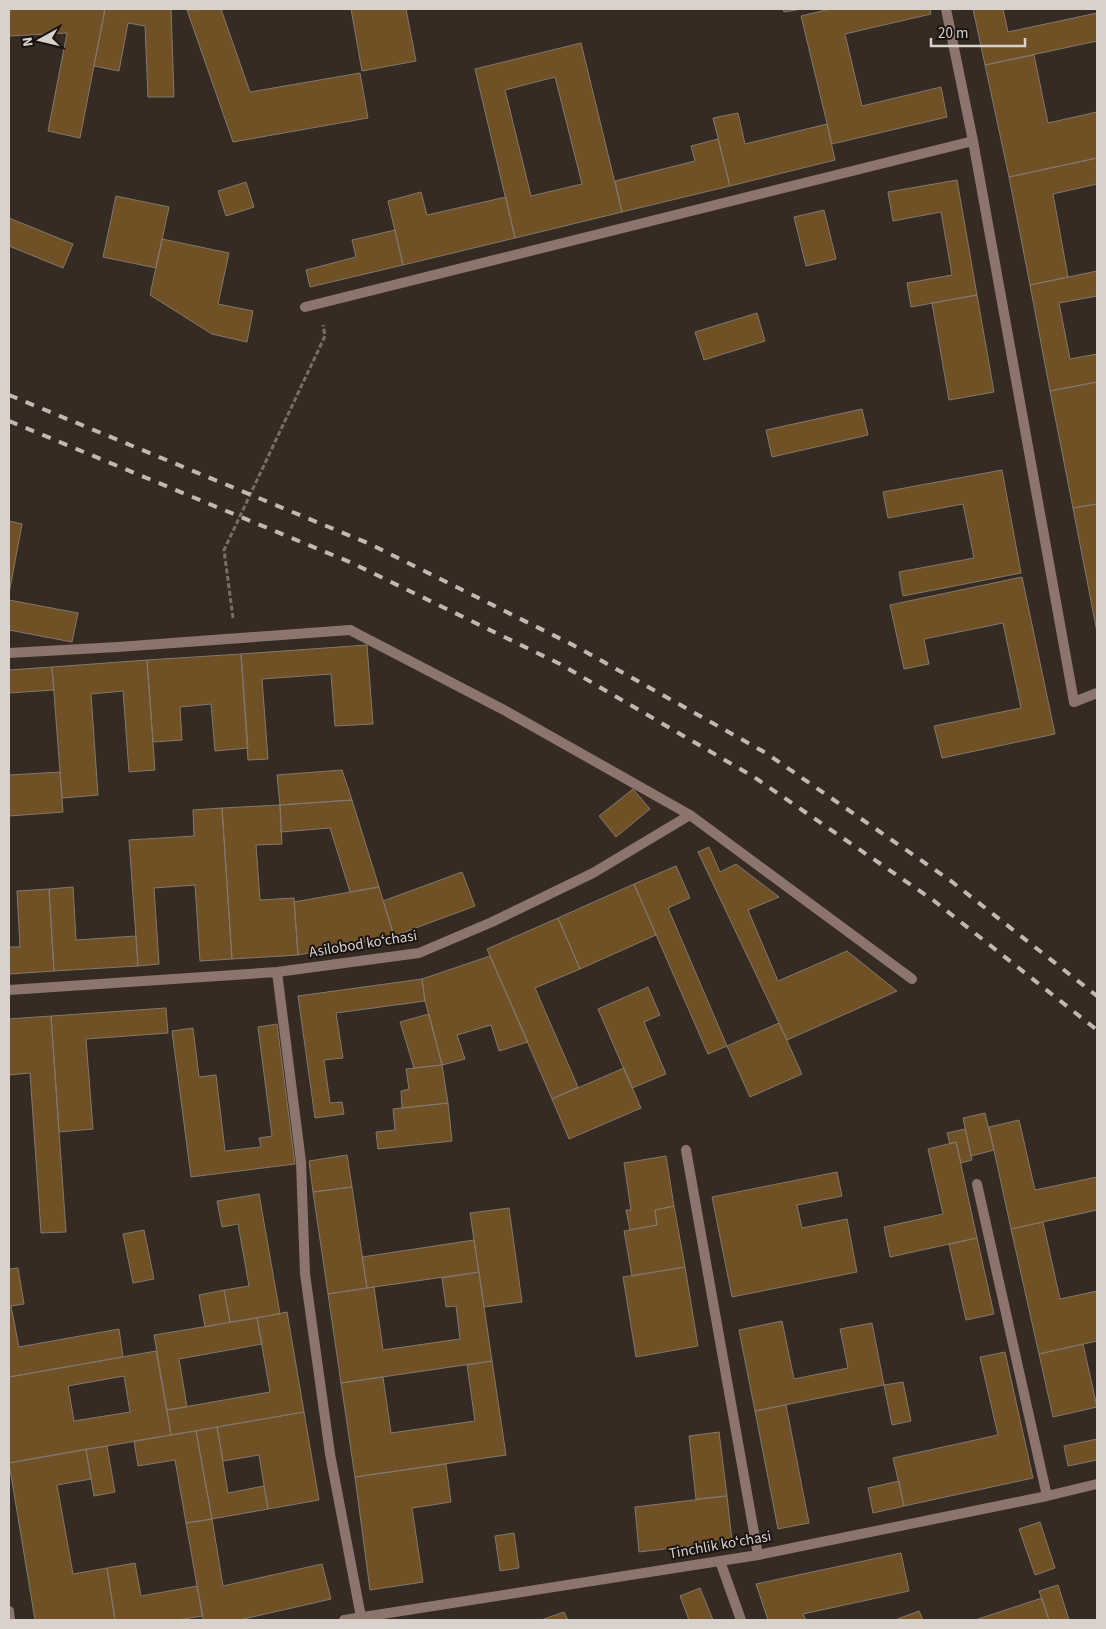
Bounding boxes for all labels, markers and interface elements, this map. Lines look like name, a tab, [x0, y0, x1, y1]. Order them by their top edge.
north arrow	[15, 15, 65, 65]
scale bar	[931, 15, 1025, 47]
text: 20 m	[938, 23, 968, 44]
text: N	[18, 36, 39, 48]
street label: Asilobod koʻchasi	[307, 925, 419, 963]
street label: Tinchlik koʻchasi	[667, 1526, 773, 1564]

